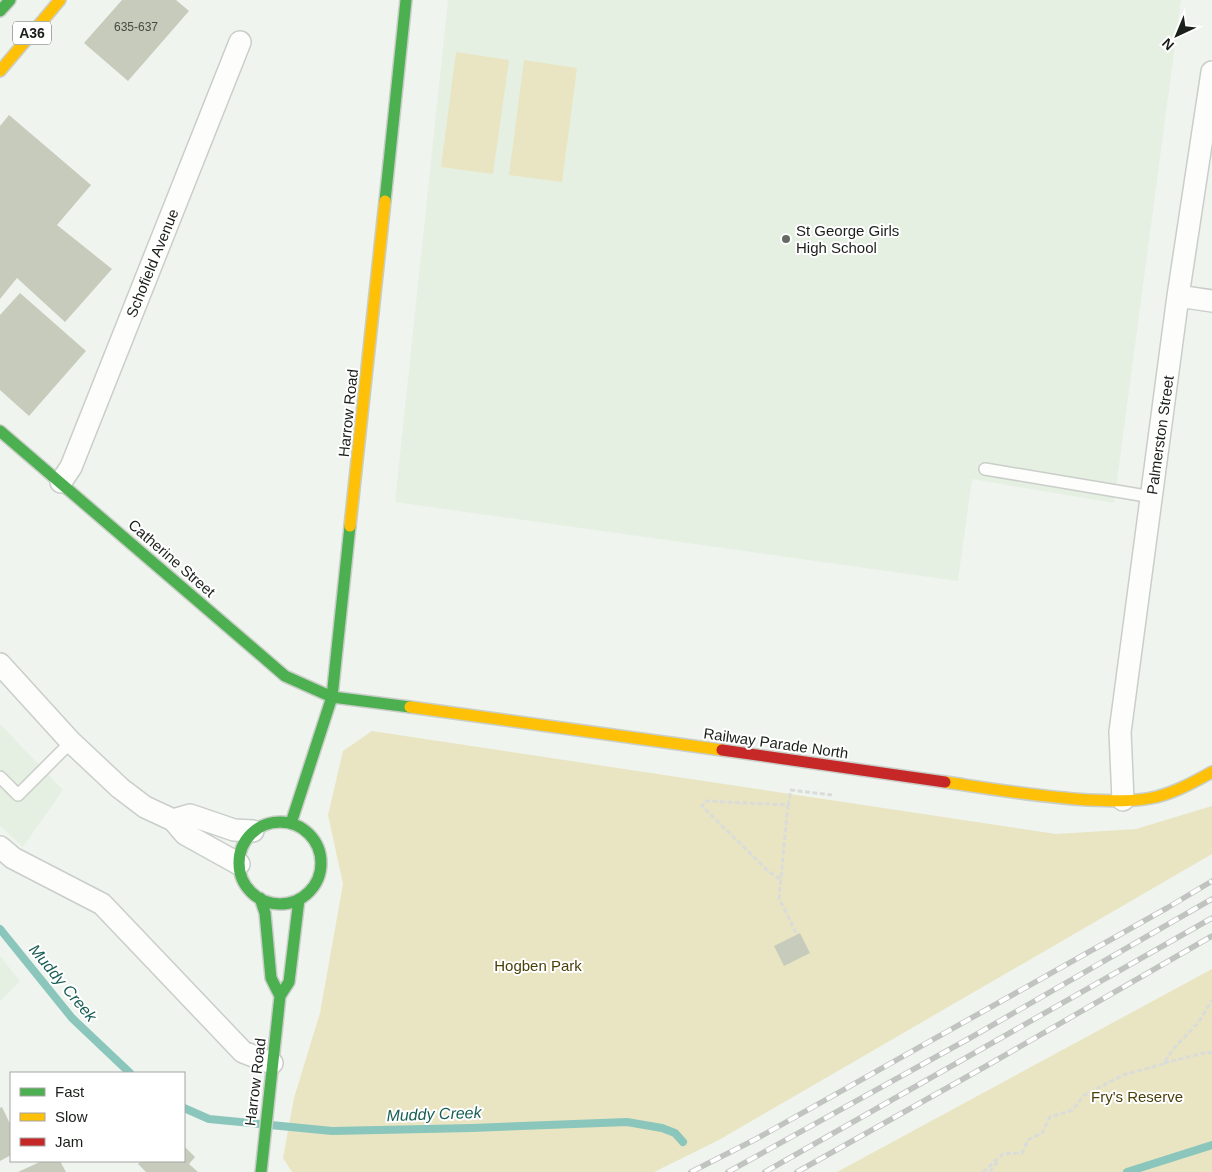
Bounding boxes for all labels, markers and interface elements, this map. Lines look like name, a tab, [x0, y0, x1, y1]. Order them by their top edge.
north arrow	[1152, 10, 1202, 60]
house number: 635-637	[114, 20, 158, 34]
road number: A36	[13, 22, 51, 44]
text: N	[1159, 35, 1177, 54]
street label: Schofield Avenue	[122, 206, 182, 320]
place label: St George Girls High School	[796, 222, 899, 256]
marker: St George Girls High School	[780, 233, 792, 245]
street label: Harrow Road	[335, 368, 361, 458]
street label: Palmerston Street	[1143, 374, 1177, 496]
street label: Catherine Street	[125, 516, 219, 601]
street label: Railway Parade North	[703, 724, 849, 762]
water label: Muddy Creek	[26, 941, 101, 1026]
park label: Hogben Park	[494, 957, 582, 974]
street label: Harrow Road	[241, 1037, 269, 1127]
legend	[10, 1072, 185, 1162]
text: Fast	[55, 1083, 85, 1100]
park label: Fry's Reserve	[1091, 1088, 1183, 1105]
water label: Muddy Creek	[386, 1104, 483, 1124]
text: Slow	[55, 1108, 88, 1125]
text: Jam	[55, 1133, 83, 1150]

